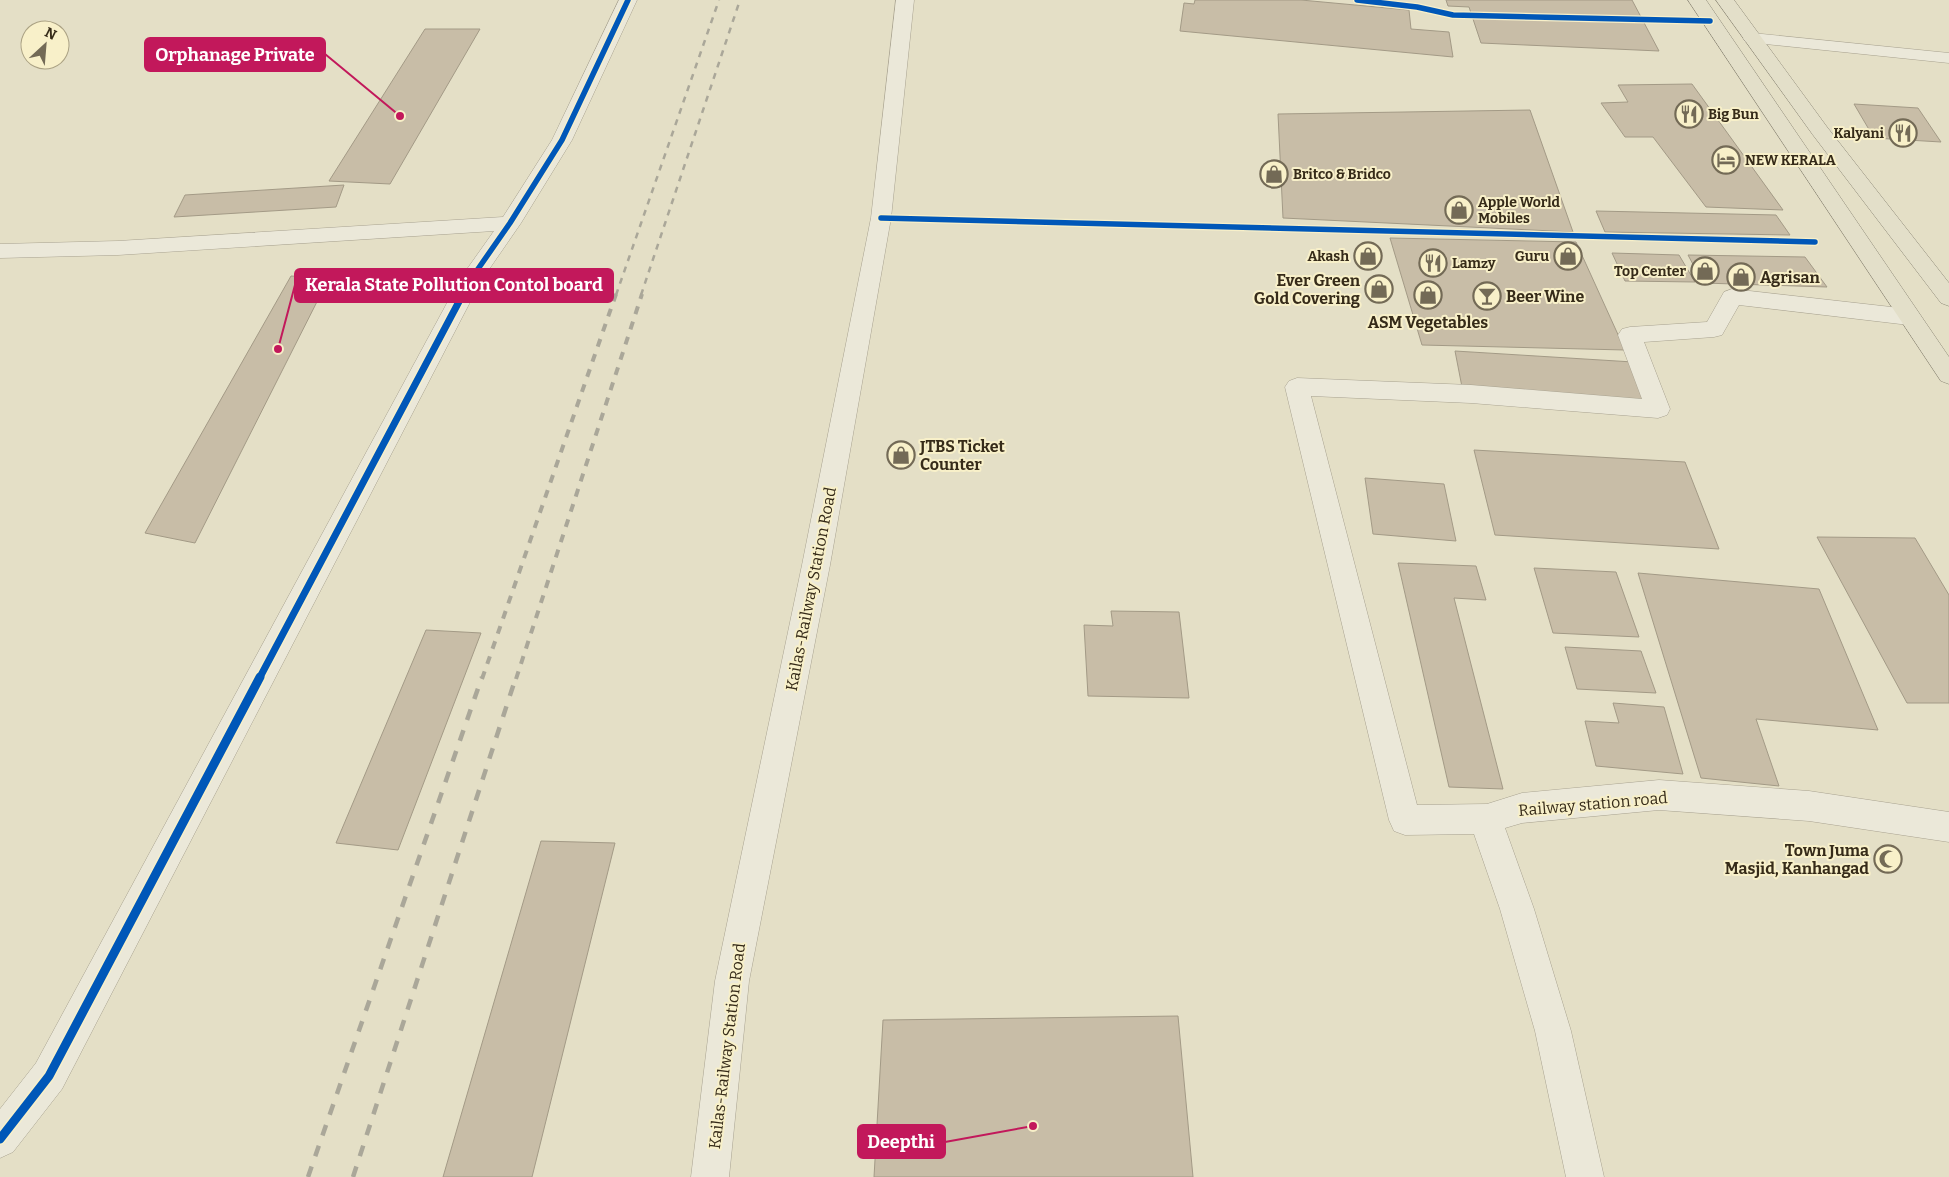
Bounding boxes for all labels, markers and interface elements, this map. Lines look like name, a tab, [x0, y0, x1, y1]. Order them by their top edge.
north arrow	[20, 20, 70, 70]
text: N	[42, 24, 59, 44]
callout: Orphanage Private	[145, 38, 325, 71]
text: Orphanage Private	[155, 44, 315, 66]
restaurant icon: Big Bun	[1674, 99, 1704, 129]
place label: Big Bun	[1708, 106, 1759, 123]
restaurant icon: Kalyani	[1888, 118, 1918, 148]
place label: Kalyani	[1834, 125, 1885, 142]
hotel icon: NEW KERALA	[1711, 145, 1741, 175]
place label: NEW KERALA	[1745, 152, 1836, 169]
shop icon: Britco & Bridco	[1259, 159, 1289, 189]
place label: Britco & Bridco	[1293, 166, 1391, 183]
place label: Apple World Mobiles	[1478, 194, 1561, 227]
shop icon: Apple World Mobiles	[1444, 195, 1474, 225]
shop icon: Akash	[1353, 241, 1383, 271]
shop icon: Guru	[1553, 241, 1583, 271]
place label: Akash	[1307, 248, 1349, 265]
restaurant icon: Lamzy	[1418, 248, 1448, 278]
place label: Guru	[1515, 248, 1549, 265]
place label: Lamzy	[1452, 255, 1496, 272]
shop icon: Top Center	[1690, 256, 1720, 286]
shop icon: Agrisan	[1726, 262, 1756, 292]
place label: Top Center	[1614, 263, 1686, 280]
place label: Agrisan	[1760, 268, 1821, 287]
callout: Kerala State Pollution Contol board	[295, 269, 613, 302]
place label: Ever Green Gold Covering	[1254, 271, 1361, 308]
text: Kerala State Pollution Contol board	[305, 274, 603, 296]
shop icon: Ever Green Gold Covering	[1364, 274, 1394, 304]
shop icon: ASM Vegetables	[1413, 280, 1443, 310]
bar icon: Beer Wine	[1472, 281, 1502, 311]
place label: Beer Wine	[1506, 287, 1584, 306]
place label: ASM Vegetables	[1368, 313, 1488, 332]
place label: JTBS Ticket Counter	[919, 437, 1005, 474]
shop icon: JTBS Ticket Counter	[886, 440, 916, 470]
street label: Kailas-Railway Station Road	[782, 485, 840, 693]
street label: Railway station road	[1518, 788, 1669, 820]
place label: Town Juma Masjid, Kanhangad	[1725, 841, 1869, 878]
mosque icon: Town Juma Masjid, Kanhangad	[1873, 844, 1903, 874]
street label: Kailas-Railway Station Road	[705, 941, 749, 1150]
callout: Deepthi	[858, 1125, 945, 1158]
text: Deepthi	[867, 1131, 935, 1153]

